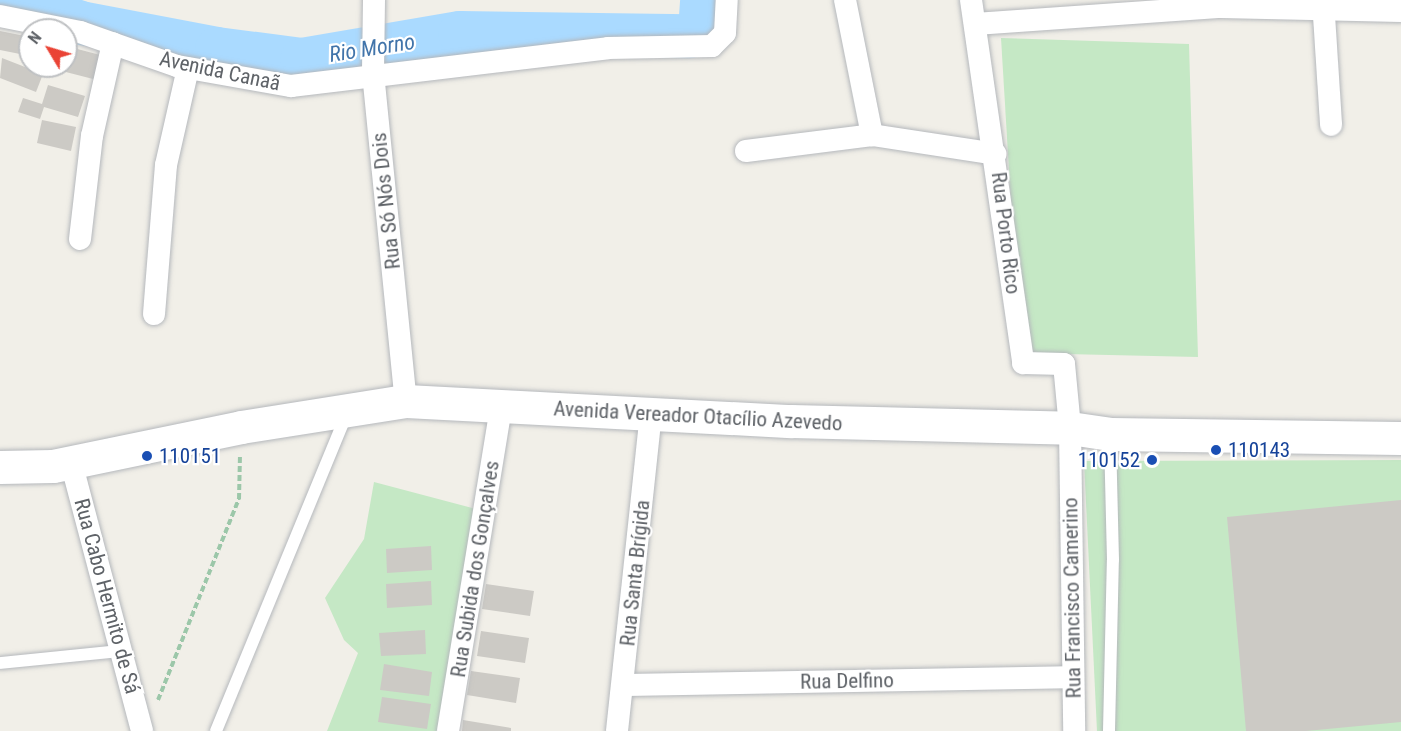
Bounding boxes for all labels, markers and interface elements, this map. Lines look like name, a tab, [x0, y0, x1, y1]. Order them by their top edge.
north arrow	[18, 18, 78, 78]
text: N	[24, 28, 45, 48]
water label: Rio Morno	[327, 28, 417, 68]
street label: Avenida Canaã	[157, 46, 283, 96]
street label: Rua Só Nós Dois	[366, 131, 406, 271]
street label: Rua Porto Rico	[986, 171, 1026, 295]
street label: Avenida Vereador Otacílio Azevedo	[553, 396, 843, 436]
place label: 110143	[1228, 437, 1290, 463]
place label: 110151	[159, 443, 221, 469]
marker: 110143	[1209, 443, 1223, 457]
place label: 110152	[1078, 447, 1140, 473]
marker: 110151	[140, 449, 154, 463]
marker: 110152	[1145, 453, 1159, 467]
street label: Rua Subida dos Gonçalves	[445, 459, 505, 679]
street label: Rua Cabo Hermito de Sá	[69, 496, 145, 696]
street label: Rua Francisco Camerino	[1058, 497, 1086, 699]
street label: Rua Santa Brígida	[615, 499, 655, 647]
street label: Rua Delfino	[800, 668, 894, 694]

